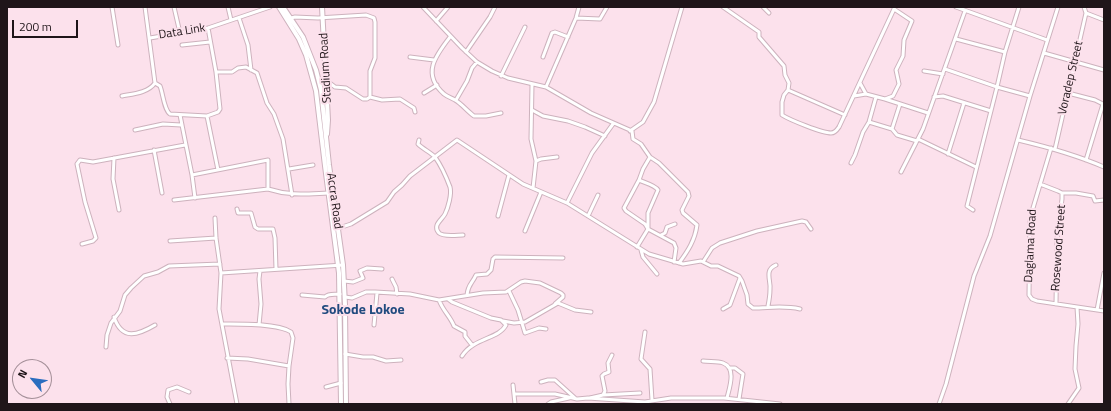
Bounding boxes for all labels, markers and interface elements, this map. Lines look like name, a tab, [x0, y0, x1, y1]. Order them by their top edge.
scale bar	[14, 12, 80, 38]
text: 200 m	[19, 17, 52, 36]
street label: Data Link	[158, 21, 206, 43]
street label: Stadium Road	[317, 32, 335, 104]
street label: Voradep Street	[1056, 40, 1086, 116]
street label: Accra Road	[323, 172, 345, 230]
street label: Rosewood Street	[1049, 204, 1069, 292]
street label: Daglama Road	[1022, 209, 1040, 283]
district label: Sokode Lokoe	[321, 303, 405, 319]
north arrow	[12, 359, 52, 399]
text: N	[14, 366, 31, 381]

